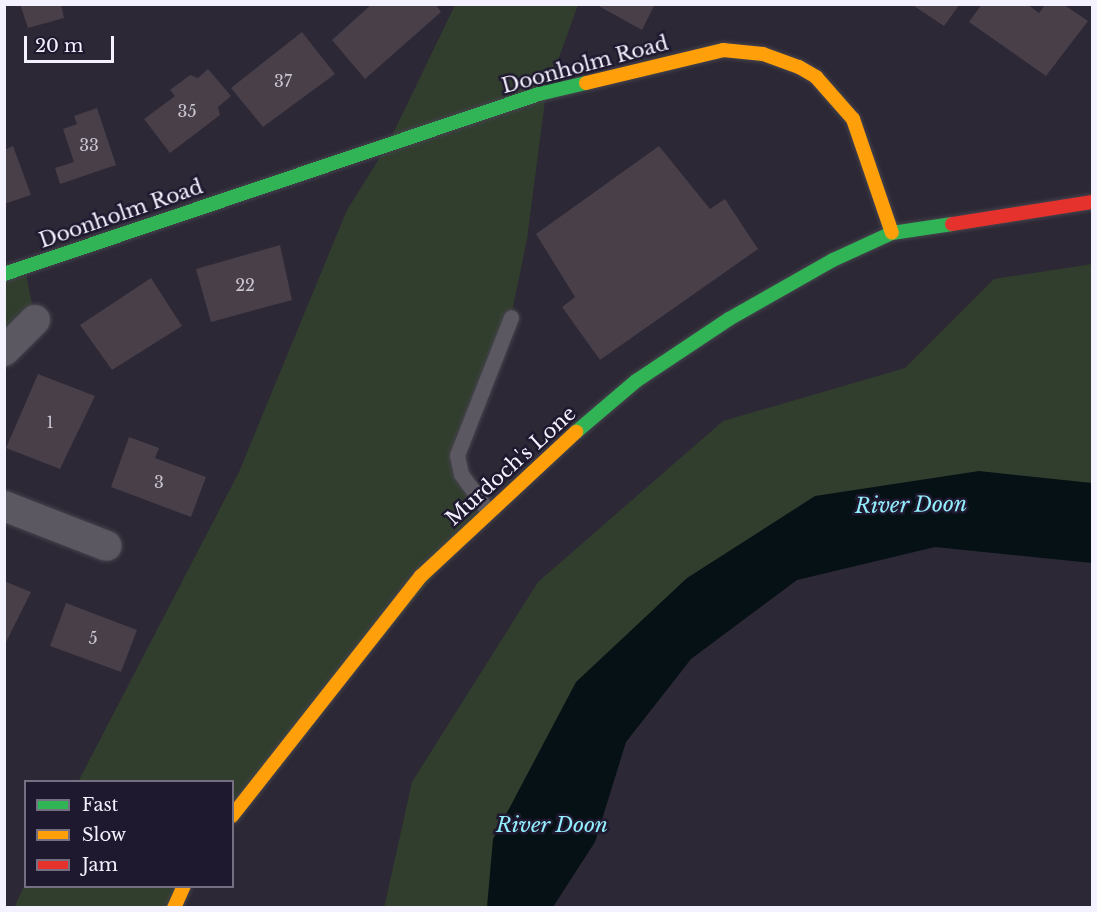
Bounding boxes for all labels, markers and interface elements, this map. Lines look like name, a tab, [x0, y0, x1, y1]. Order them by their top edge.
scale bar	[27, 24, 117, 62]
street label: Doonholm Road	[499, 31, 671, 99]
text: 20 m	[35, 35, 83, 57]
house number: 37	[274, 71, 292, 91]
house number: 35	[178, 101, 196, 121]
house number: 33	[79, 135, 99, 155]
street label: Doonholm Road	[36, 175, 206, 253]
house number: 22	[235, 275, 255, 295]
street label: Murdoch's Lone	[441, 401, 581, 531]
house number: 1	[46, 412, 54, 432]
house number: 3	[154, 472, 164, 492]
water label: River Doon	[854, 491, 968, 519]
house number: 5	[88, 628, 98, 648]
legend	[24, 780, 234, 888]
text: Fast	[82, 794, 118, 816]
water label: River Doon	[496, 812, 608, 838]
text: Slow	[82, 824, 126, 846]
text: Jam	[82, 854, 118, 876]

